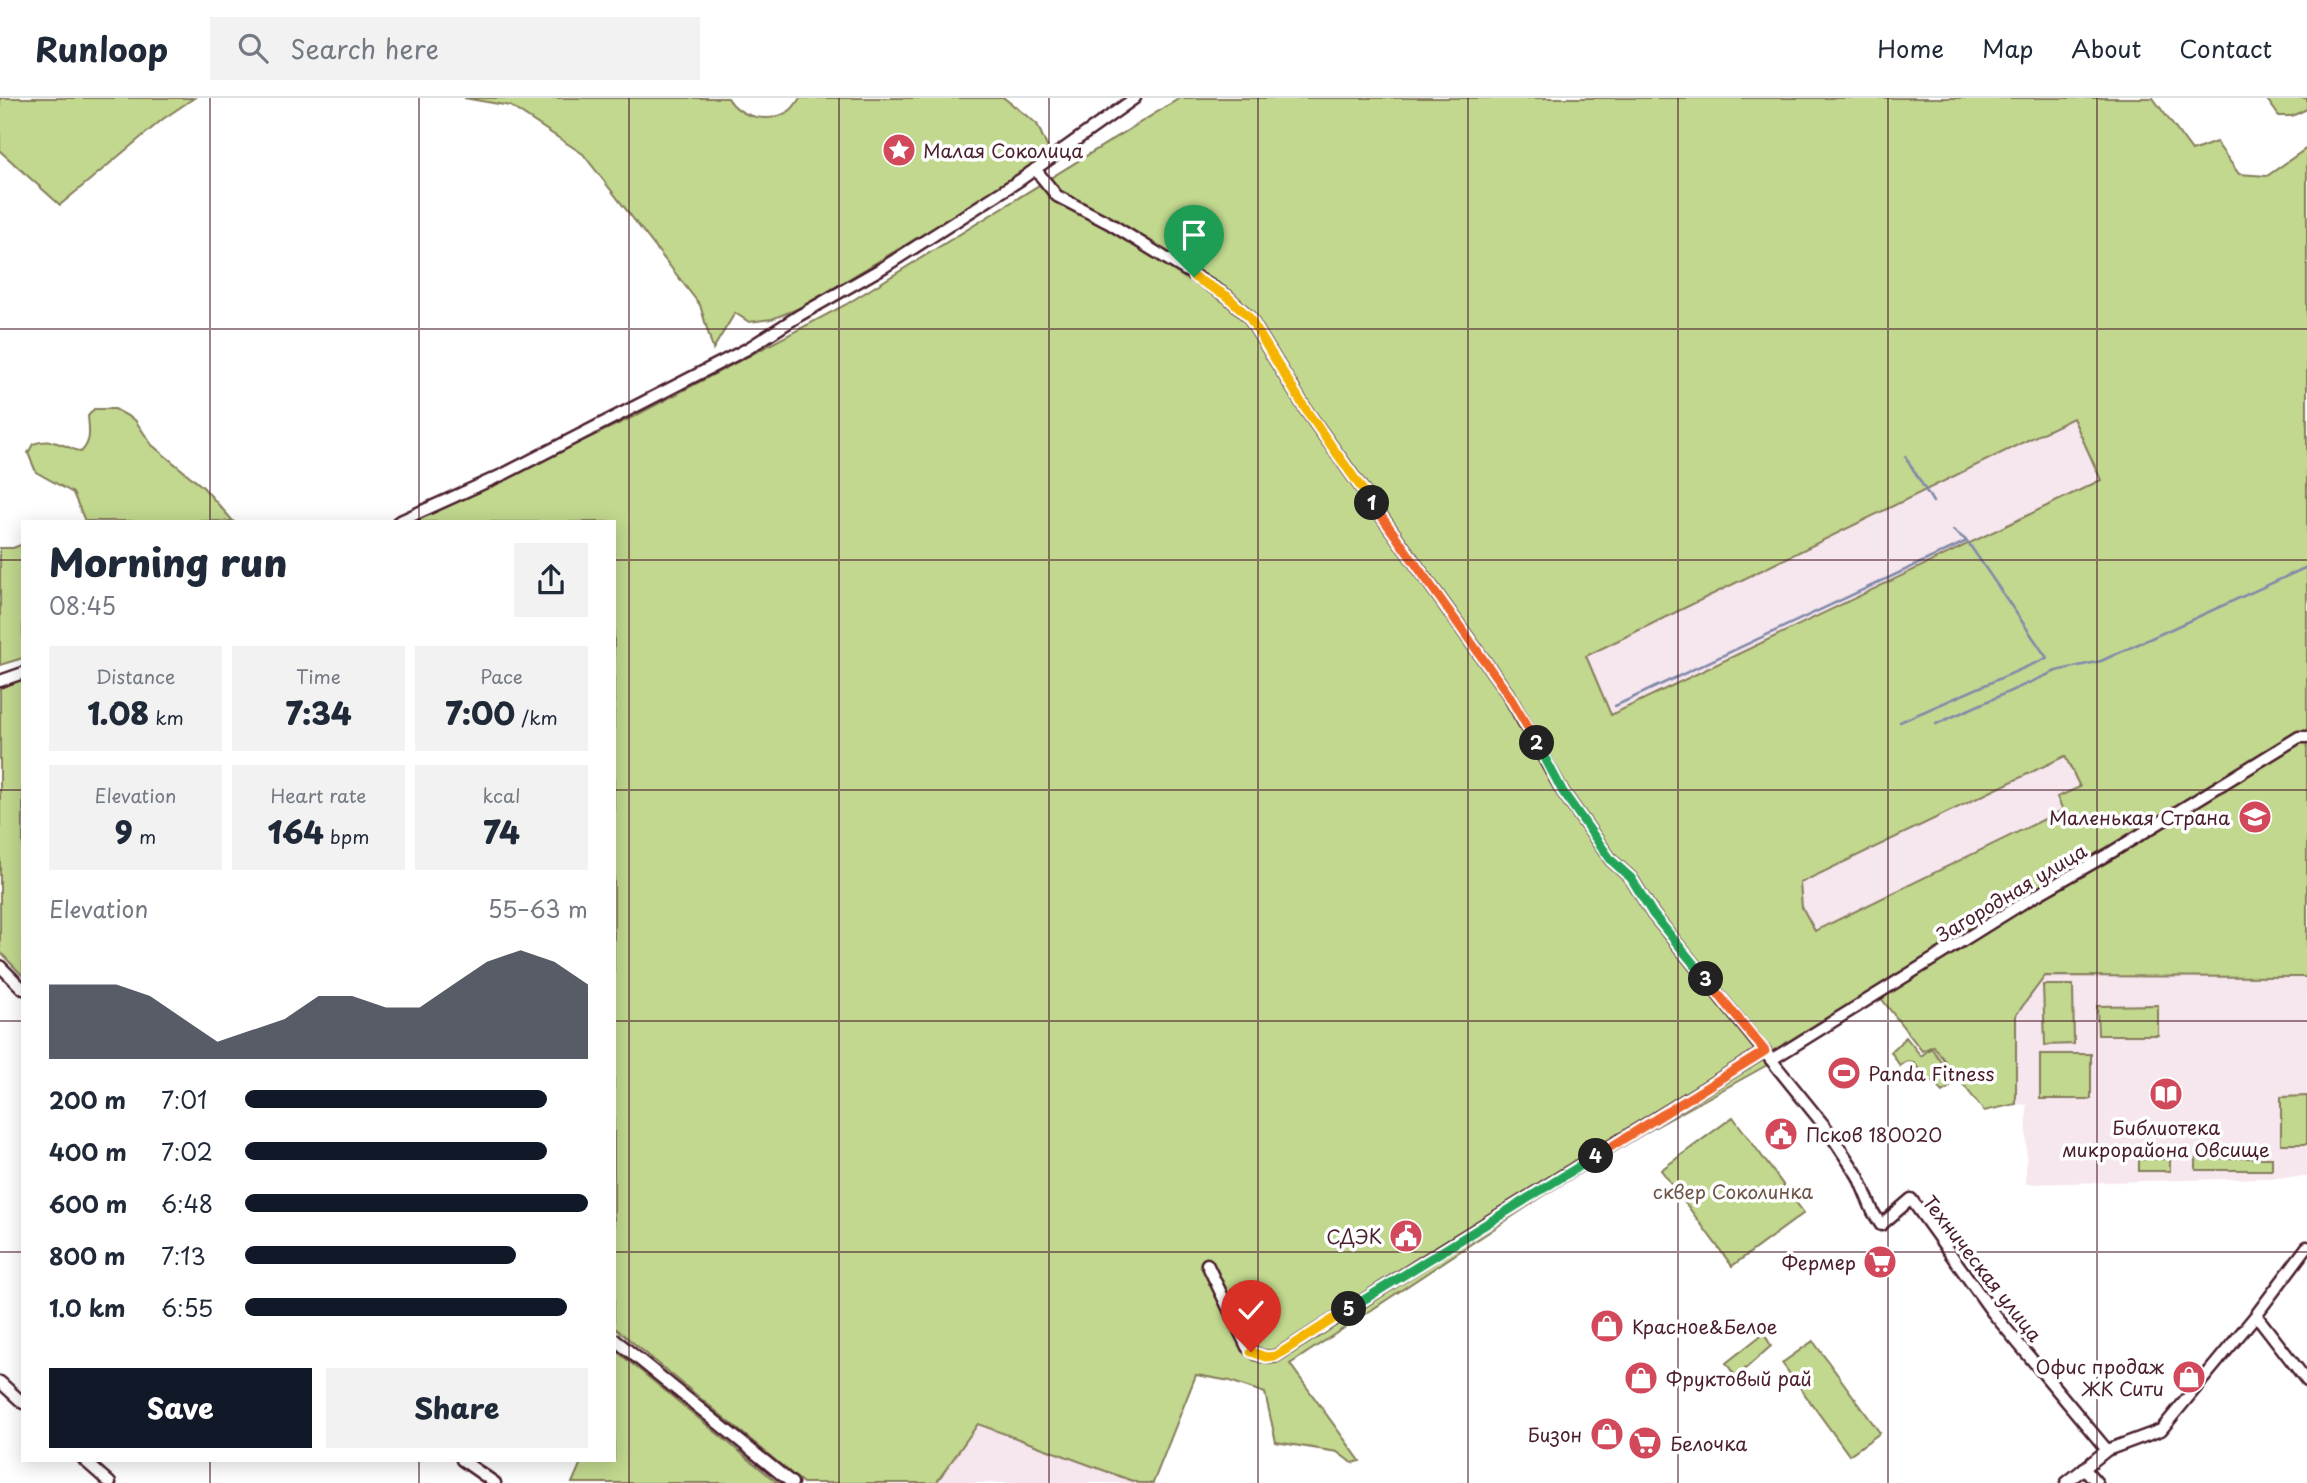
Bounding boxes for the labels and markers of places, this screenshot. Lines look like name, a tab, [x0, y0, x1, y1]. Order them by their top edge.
place icon: Малая Соколица	[880, 131, 918, 169]
place label: Малая Соколица	[923, 136, 1083, 164]
pin	[1164, 205, 1224, 277]
pin: 1	[1354, 486, 1390, 520]
pin: 2	[1520, 726, 1554, 760]
school or university icon: Маленькая Страна	[2236, 798, 2274, 836]
place label: Маленькая Страна	[2049, 803, 2230, 831]
pin: 3	[1688, 962, 1724, 996]
sports icon: Panda Fitness	[1825, 1054, 1863, 1092]
place label: Panda Fitness	[1868, 1059, 1994, 1087]
library icon: Библиотека микрорайона Овсище	[2147, 1075, 2185, 1113]
place label: Библиотека микрорайона Овсище	[2062, 1113, 2270, 1163]
public building icon: Псков 180020	[1762, 1115, 1800, 1153]
place label: Псков 180020	[1806, 1120, 1942, 1148]
pin: 4	[1578, 1138, 1614, 1174]
public building icon: СДЭК	[1387, 1217, 1425, 1255]
place label: СДЭК	[1326, 1222, 1382, 1250]
supermarket icon: Фермер	[1861, 1243, 1899, 1281]
place label: Фермер	[1782, 1248, 1856, 1276]
pin	[1221, 1280, 1281, 1352]
pin: 5	[1332, 1292, 1366, 1326]
shop icon: Красное&Белое	[1588, 1307, 1626, 1345]
place label: Красное&Белое	[1632, 1312, 1777, 1340]
place label: Офис продаж ЖК Сити	[2035, 1352, 2165, 1402]
shop icon: Офис продаж ЖК Сити	[2170, 1358, 2208, 1396]
shop icon: Фруктовый рай	[1622, 1359, 1660, 1397]
place label: Фруктовый рай	[1666, 1364, 1812, 1392]
shop icon: Бизон	[1588, 1415, 1626, 1453]
place label: Бизон	[1528, 1420, 1582, 1448]
supermarket icon: Белочка	[1626, 1424, 1664, 1462]
place label: Белочка	[1670, 1429, 1747, 1457]

